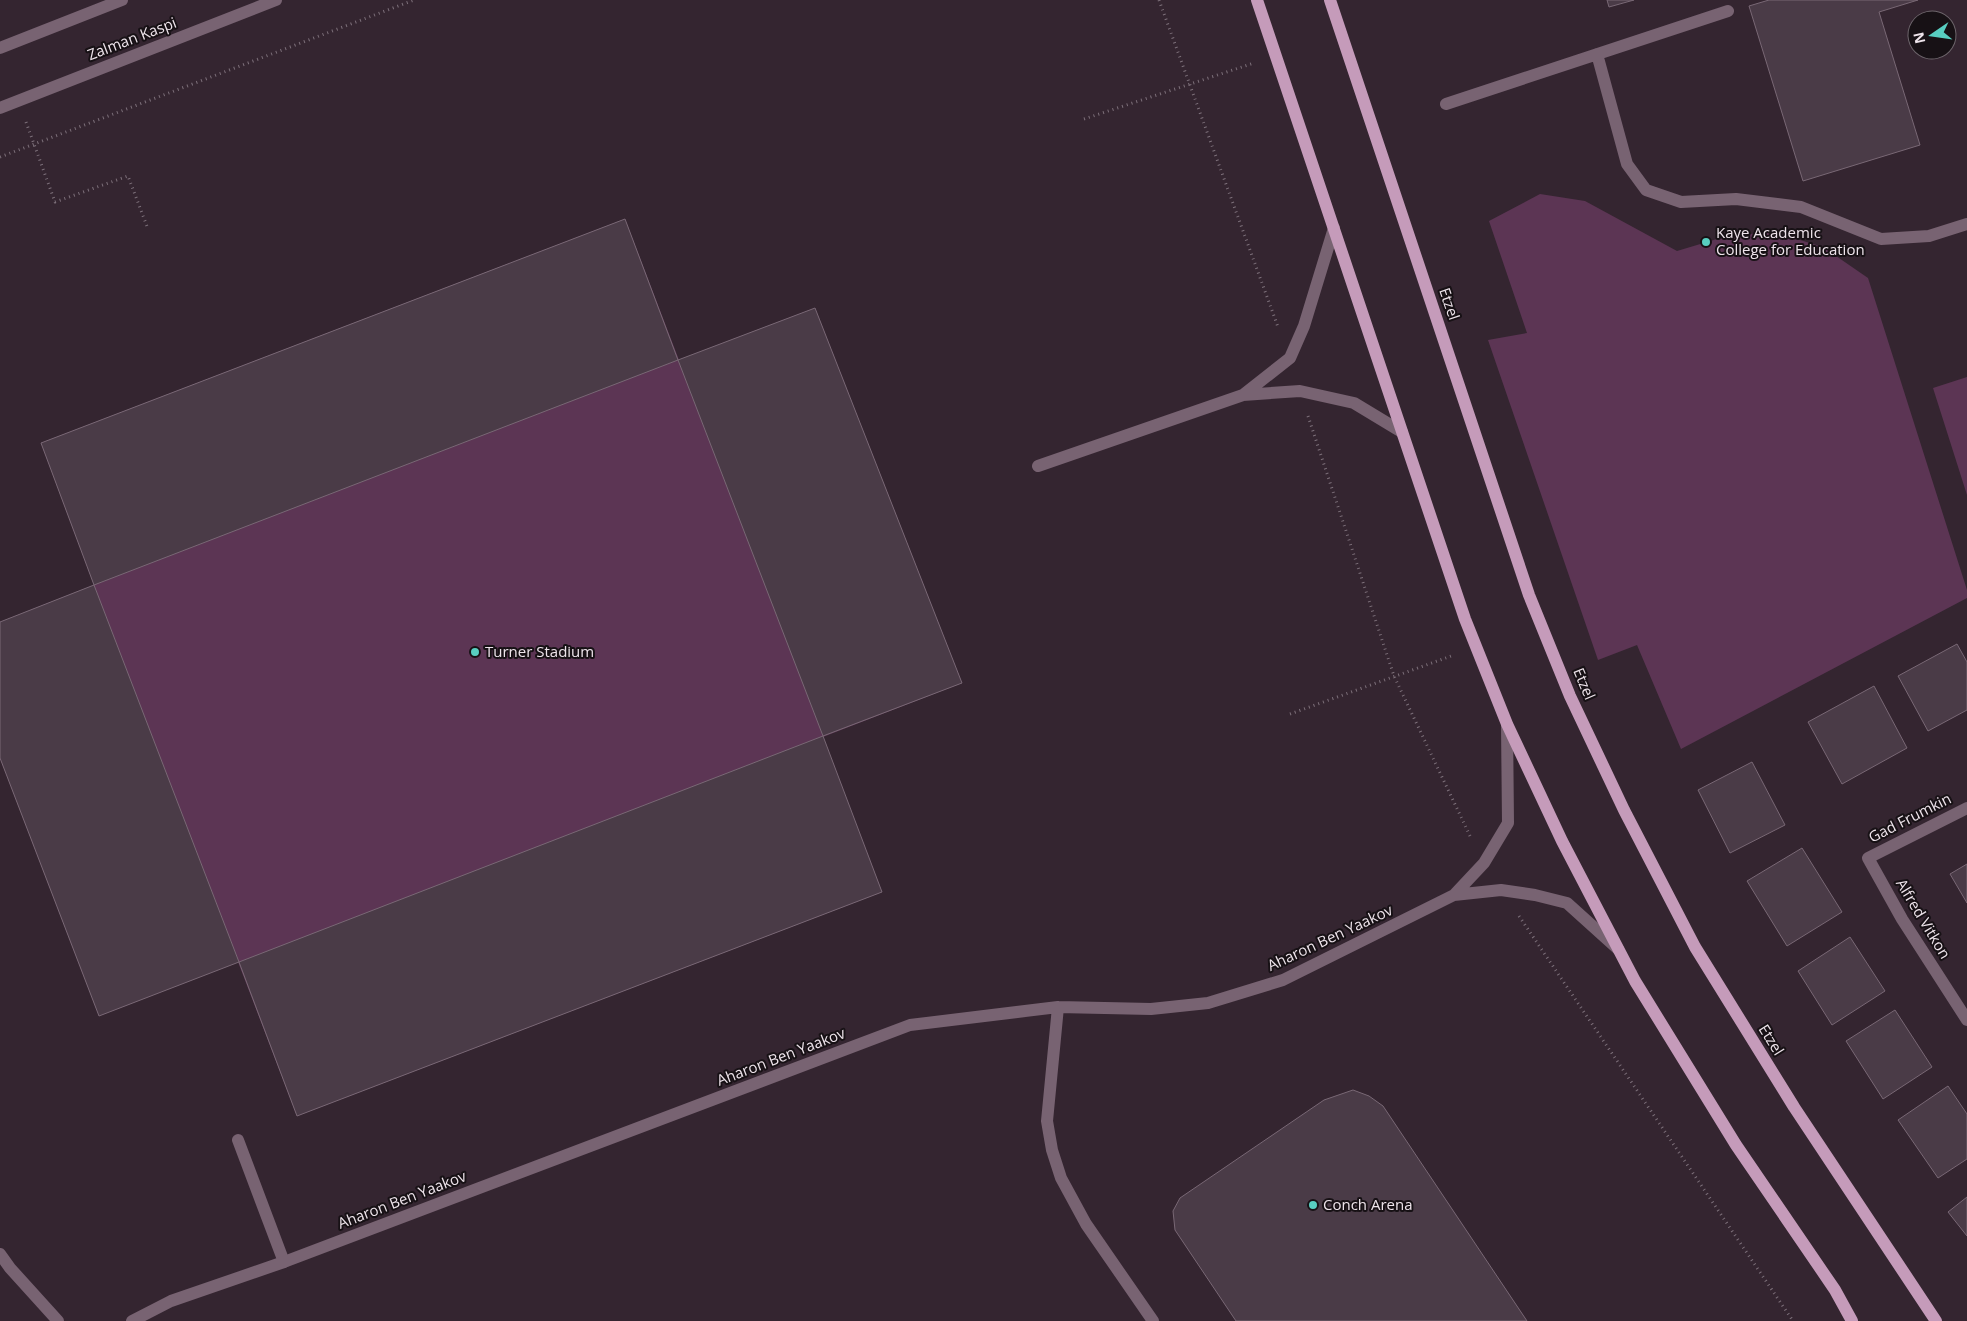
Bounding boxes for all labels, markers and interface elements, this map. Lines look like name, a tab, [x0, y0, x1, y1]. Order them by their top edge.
north arrow	[1907, 10, 1957, 60]
street label: Zalman Kaspi	[84, 12, 179, 64]
text: N	[1908, 30, 1929, 46]
place label: Kaye Academic College for Education	[1716, 222, 1865, 259]
marker: Kaye Academic College for Education	[1700, 236, 1712, 248]
street label: Etzel	[1435, 285, 1465, 323]
place label: Turner Stadium	[485, 641, 594, 661]
marker: Turner Stadium	[469, 646, 481, 658]
street label: Etzel	[1569, 665, 1601, 703]
street label: Gad Frumkin	[1865, 788, 1954, 846]
street label: Alfred Vitkon	[1892, 875, 1956, 962]
street label: Aharon Ben Yaakov	[1264, 899, 1396, 975]
street label: Etzel	[1755, 1020, 1789, 1059]
street label: Aharon Ben Yaakov	[714, 1022, 848, 1090]
street label: Aharon Ben Yaakov	[335, 1165, 469, 1233]
place label: Conch Arena	[1323, 1194, 1413, 1214]
marker: Conch Arena	[1307, 1199, 1319, 1211]

